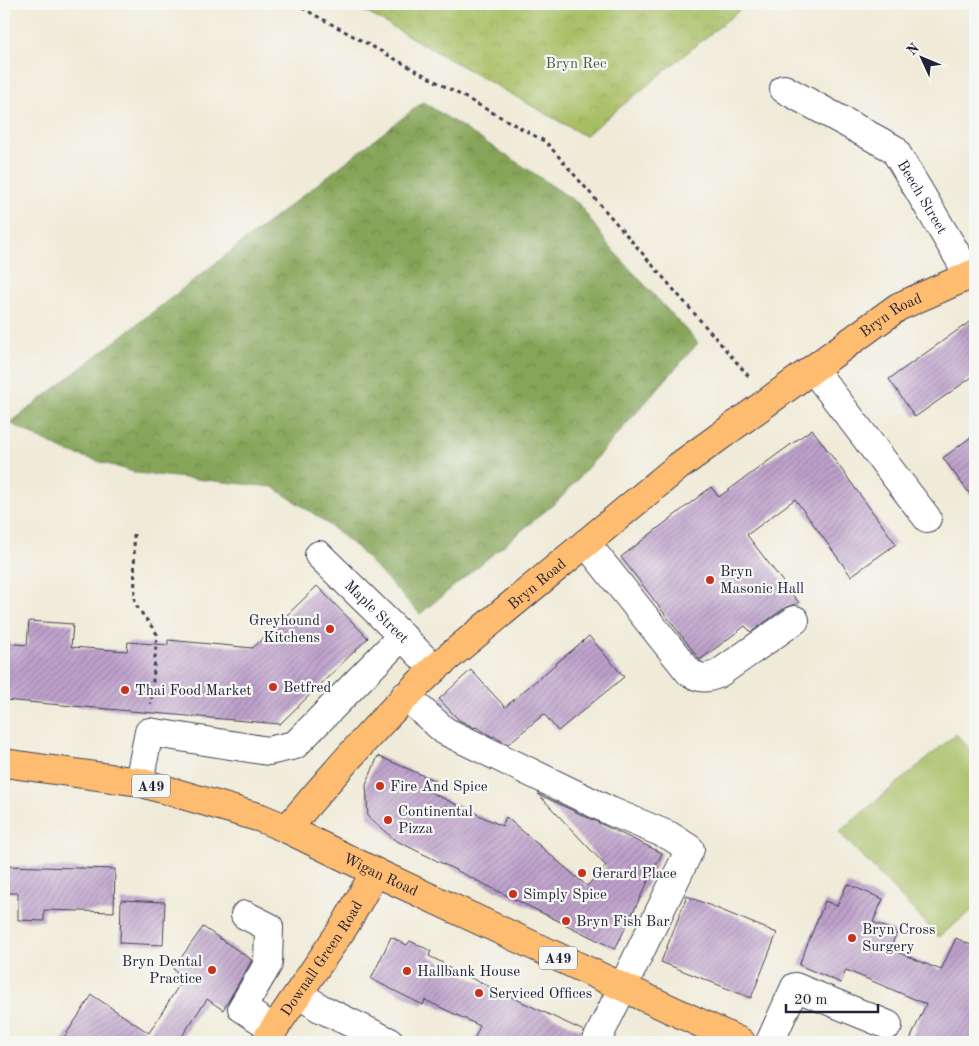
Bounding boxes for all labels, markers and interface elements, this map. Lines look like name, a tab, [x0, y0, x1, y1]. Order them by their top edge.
north arrow	[896, 32, 946, 82]
text: N	[905, 41, 922, 58]
park label: Bryn Rec	[546, 57, 607, 72]
street label: Beech Street	[894, 158, 949, 237]
street label: Bryn Road	[858, 291, 925, 341]
street label: Bryn Road	[506, 557, 570, 613]
place label: Bryn Masonic Hall	[720, 565, 804, 597]
marker: Bryn Masonic Hall	[704, 574, 716, 586]
street label: Maple Street	[341, 578, 411, 647]
place label: Greyhound Kitchens	[249, 614, 320, 646]
marker: Greyhound Kitchens	[324, 623, 336, 635]
marker: Betfred	[267, 681, 279, 693]
place label: Betfred	[283, 681, 332, 696]
marker: Thai Food Market	[119, 684, 131, 696]
place label: Thai Food Market	[135, 684, 252, 699]
road number: A49	[132, 774, 170, 798]
marker: Fire And Spice	[374, 780, 386, 792]
place label: Fire And Spice	[390, 780, 488, 795]
place label: Continental Pizza	[398, 805, 473, 837]
marker: Continental Pizza	[382, 814, 394, 826]
street label: Wigan Road	[340, 852, 420, 900]
marker: Gerard Place	[576, 867, 588, 879]
place label: Gerard Place	[592, 867, 677, 882]
marker: Simply Spice	[507, 888, 519, 900]
place label: Simply Spice	[523, 888, 607, 903]
street label: Downall Green Road	[279, 899, 366, 1019]
marker: Bryn Fish Bar	[560, 915, 572, 927]
place label: Bryn Fish Bar	[576, 915, 670, 930]
place label: Bryn Cross Surgery	[862, 923, 935, 955]
marker: Bryn Cross Surgery	[846, 932, 858, 944]
road number: A49	[539, 946, 577, 970]
place label: Bryn Dental Practice	[122, 955, 202, 987]
marker: Bryn Dental Practice	[206, 964, 218, 976]
marker: Hallbank House	[401, 965, 413, 977]
place label: Hallbank House	[417, 965, 520, 980]
scale bar	[786, 981, 879, 1013]
marker: Serviced Offices	[473, 987, 485, 999]
place label: Serviced Offices	[489, 987, 592, 1002]
text: 20 m	[794, 993, 828, 1008]

